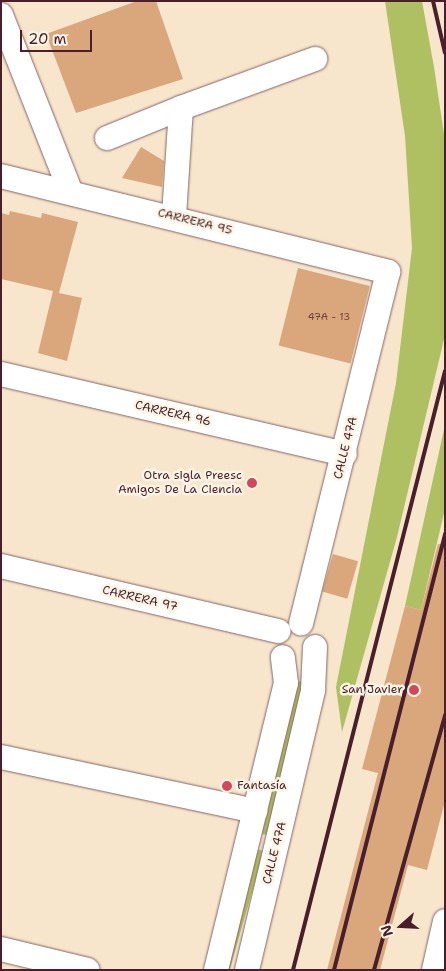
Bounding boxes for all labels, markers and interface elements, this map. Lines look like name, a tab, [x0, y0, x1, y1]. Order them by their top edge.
scale bar	[22, 20, 95, 52]
text: 20 m	[28, 29, 67, 49]
street label: CARRERA 95	[156, 206, 234, 238]
house number: 47A - 13	[308, 311, 350, 323]
street label: CARRERA 96	[134, 398, 212, 430]
street label: CALLE 47A	[331, 415, 361, 481]
place label: Otra sigla Preesc Amigos De La Ciencia	[118, 469, 242, 497]
marker: Otra sigla Preesc Amigos De La Ciencia	[246, 477, 258, 489]
street label: CARRERA 97	[101, 583, 179, 615]
place label: San Javier	[342, 683, 403, 697]
marker: San Javier	[407, 683, 421, 697]
place label: Fantasía	[237, 779, 287, 793]
marker: Fantasía	[221, 780, 233, 792]
street label: CALLE 47A	[260, 820, 290, 886]
north arrow	[376, 901, 426, 951]
text: N	[377, 923, 397, 939]

